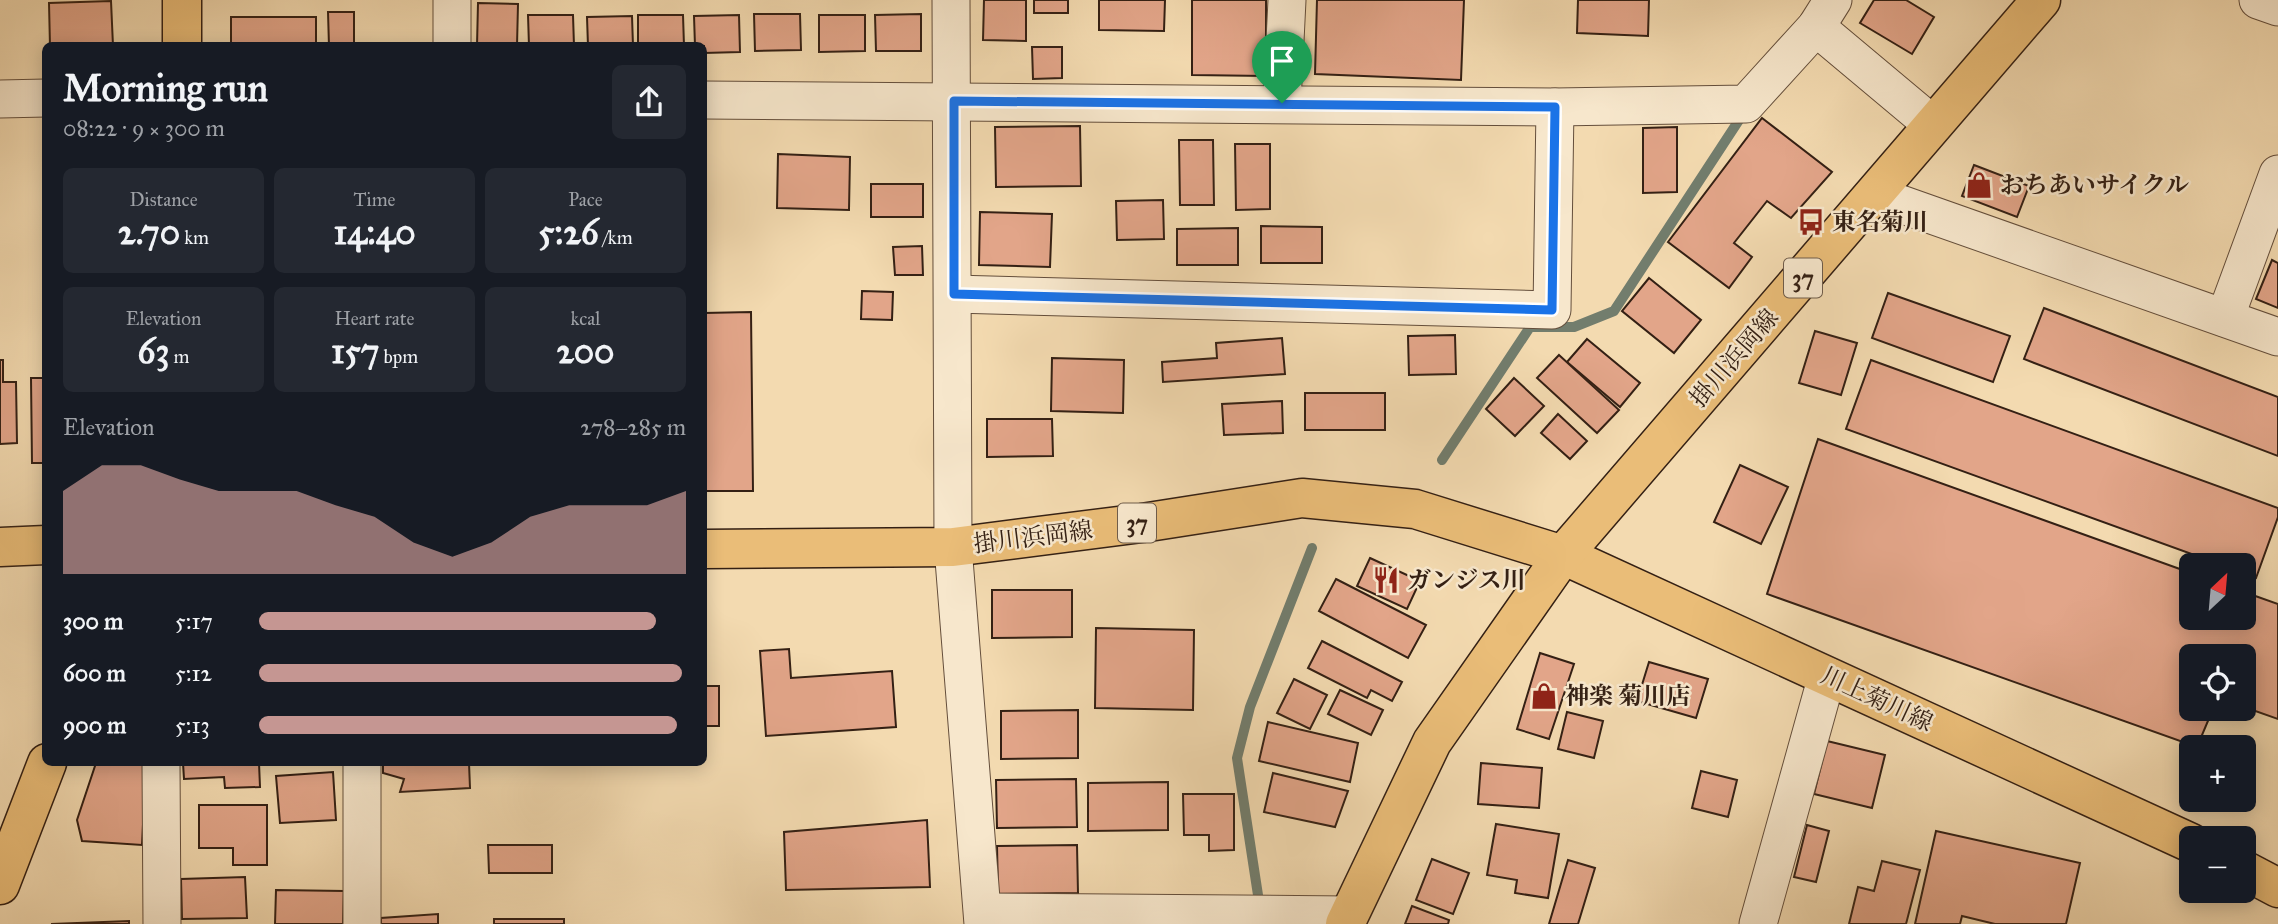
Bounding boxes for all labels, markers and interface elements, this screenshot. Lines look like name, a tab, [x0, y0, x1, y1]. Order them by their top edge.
pin	[1252, 31, 1312, 103]
icon: arrive	[1263, 42, 1301, 80]
text: Morning run	[63, 65, 268, 111]
button: share	[612, 65, 686, 139]
text: 08:22 · 9 × 300 m	[63, 114, 225, 142]
shop icon: おちあいサイクル	[1964, 170, 1994, 200]
place label: おちあいサイクル	[2000, 170, 2189, 200]
text: Distance	[129, 188, 198, 211]
text: Time	[353, 188, 396, 211]
text: Pace	[568, 188, 603, 211]
bus stop icon: 東名菊川	[1796, 207, 1826, 237]
place label: 東名菊川	[1832, 207, 1928, 237]
text: 2.70	[118, 211, 180, 254]
text: 14:40	[333, 211, 416, 254]
text: 5:26	[538, 211, 599, 254]
text: km	[180, 226, 209, 249]
text: /km	[599, 226, 633, 249]
road number: 37	[1784, 258, 1822, 298]
street label: 掛川浜岡線	[1683, 303, 1785, 413]
text: Elevation	[126, 307, 201, 330]
text: Heart rate	[335, 307, 414, 330]
text: kcal	[571, 307, 600, 330]
text: 63	[137, 330, 169, 373]
text: 157	[331, 330, 379, 373]
text: 200	[556, 330, 615, 373]
text: m	[169, 345, 190, 368]
text: bpm	[379, 345, 418, 368]
text: Elevation	[63, 413, 154, 441]
text: 278–285 m	[580, 413, 686, 441]
road number: 37	[1118, 503, 1156, 542]
street label: 掛川浜岡線	[972, 515, 1094, 559]
north arrow	[2179, 553, 2256, 630]
map controls	[2179, 553, 2256, 903]
restaurant icon: ガンジス川	[1371, 565, 1401, 595]
place label: ガンジス川	[1407, 565, 1526, 595]
text: 300 m	[63, 607, 123, 635]
text: 5:17	[175, 607, 213, 635]
button: locate	[2179, 644, 2256, 721]
text: 600 m	[63, 659, 126, 687]
text: 5:12	[175, 659, 212, 687]
street label: 川上菊川線	[1816, 660, 1938, 738]
shop icon: 神楽 菊川店	[1529, 681, 1559, 711]
place label: 神楽 菊川店	[1565, 681, 1690, 711]
text: 900 m	[63, 711, 126, 739]
text: 5:13	[175, 711, 210, 739]
button: +	[2179, 735, 2256, 812]
button: −	[2179, 826, 2256, 903]

